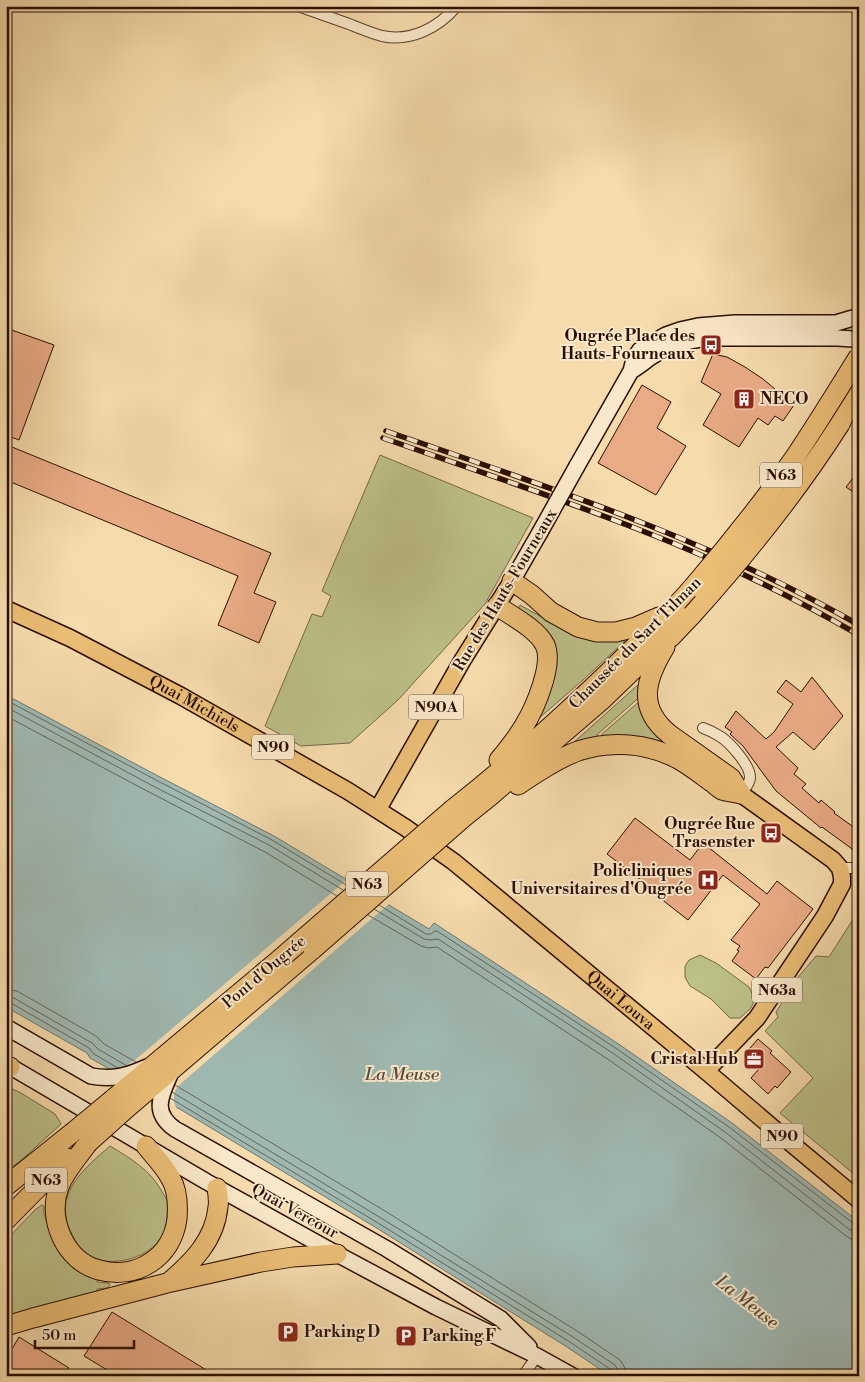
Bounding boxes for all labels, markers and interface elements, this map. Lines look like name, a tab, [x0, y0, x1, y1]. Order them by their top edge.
place label: Ougrée Place des Hauts-Fourneaux	[561, 326, 696, 364]
bus stop icon: Ougrée Place des Hauts-Fourneaux	[699, 333, 723, 357]
building icon: NECO	[732, 387, 756, 411]
place label: NECO	[760, 389, 808, 409]
road number: N63	[760, 462, 802, 488]
street label: Rue des Hauts-Fourneaux	[449, 505, 562, 675]
street label: Chaussée du Sart Tilman	[565, 572, 706, 713]
street label: Quai Michiels	[146, 671, 243, 737]
road number: N90A	[408, 694, 464, 720]
road number: N90	[252, 734, 294, 760]
place label: Ougrée Rue Trasenster	[664, 814, 755, 852]
bus stop icon: Ougrée Rue Trasenster	[759, 821, 783, 845]
place label: Policliniques Universitaires d'Ougrée	[511, 861, 692, 899]
hospital icon: Policliniques Universitaires d'Ougrée	[696, 868, 720, 892]
road number: N63	[346, 872, 388, 896]
street label: Pont d'Ougrée	[218, 931, 310, 1013]
street label: Quai Louva	[582, 966, 660, 1035]
road number: N63a	[752, 978, 802, 1002]
office icon: Cristal Hub	[742, 1047, 766, 1071]
place label: Cristal Hub	[650, 1049, 738, 1069]
water label: La Meuse	[364, 1063, 440, 1086]
road number: N90	[761, 1124, 803, 1148]
road number: N63	[25, 1168, 67, 1192]
street label: Quai Vercour	[248, 1179, 342, 1243]
water label: La Meuse	[710, 1270, 784, 1334]
scale bar	[35, 1317, 134, 1349]
parking icon: Parking D	[276, 1320, 300, 1344]
place label: Parking D	[304, 1322, 380, 1342]
parking icon: Parking F	[394, 1324, 418, 1348]
text: 50 m	[42, 1326, 76, 1345]
place label: Parking F	[422, 1326, 497, 1346]

